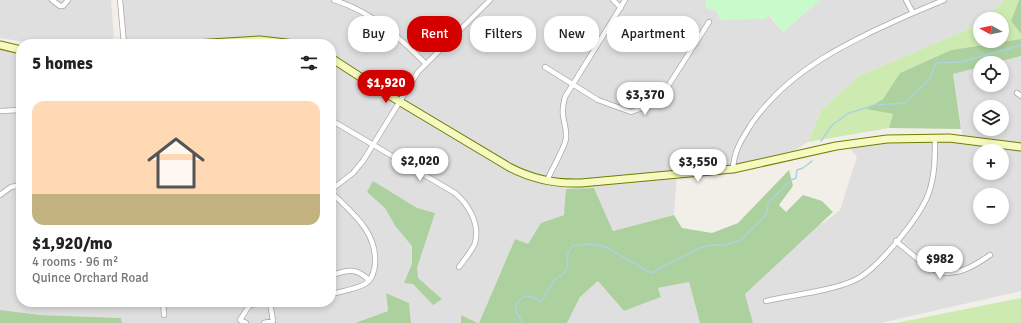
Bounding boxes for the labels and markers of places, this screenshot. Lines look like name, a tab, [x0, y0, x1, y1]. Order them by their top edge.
pin: $1,920	[353, 70, 419, 104]
pin: $3,370	[612, 82, 678, 116]
pin: $2,020	[387, 148, 453, 182]
pin: $3,550	[665, 149, 731, 183]
pin: $982	[916, 246, 964, 280]

